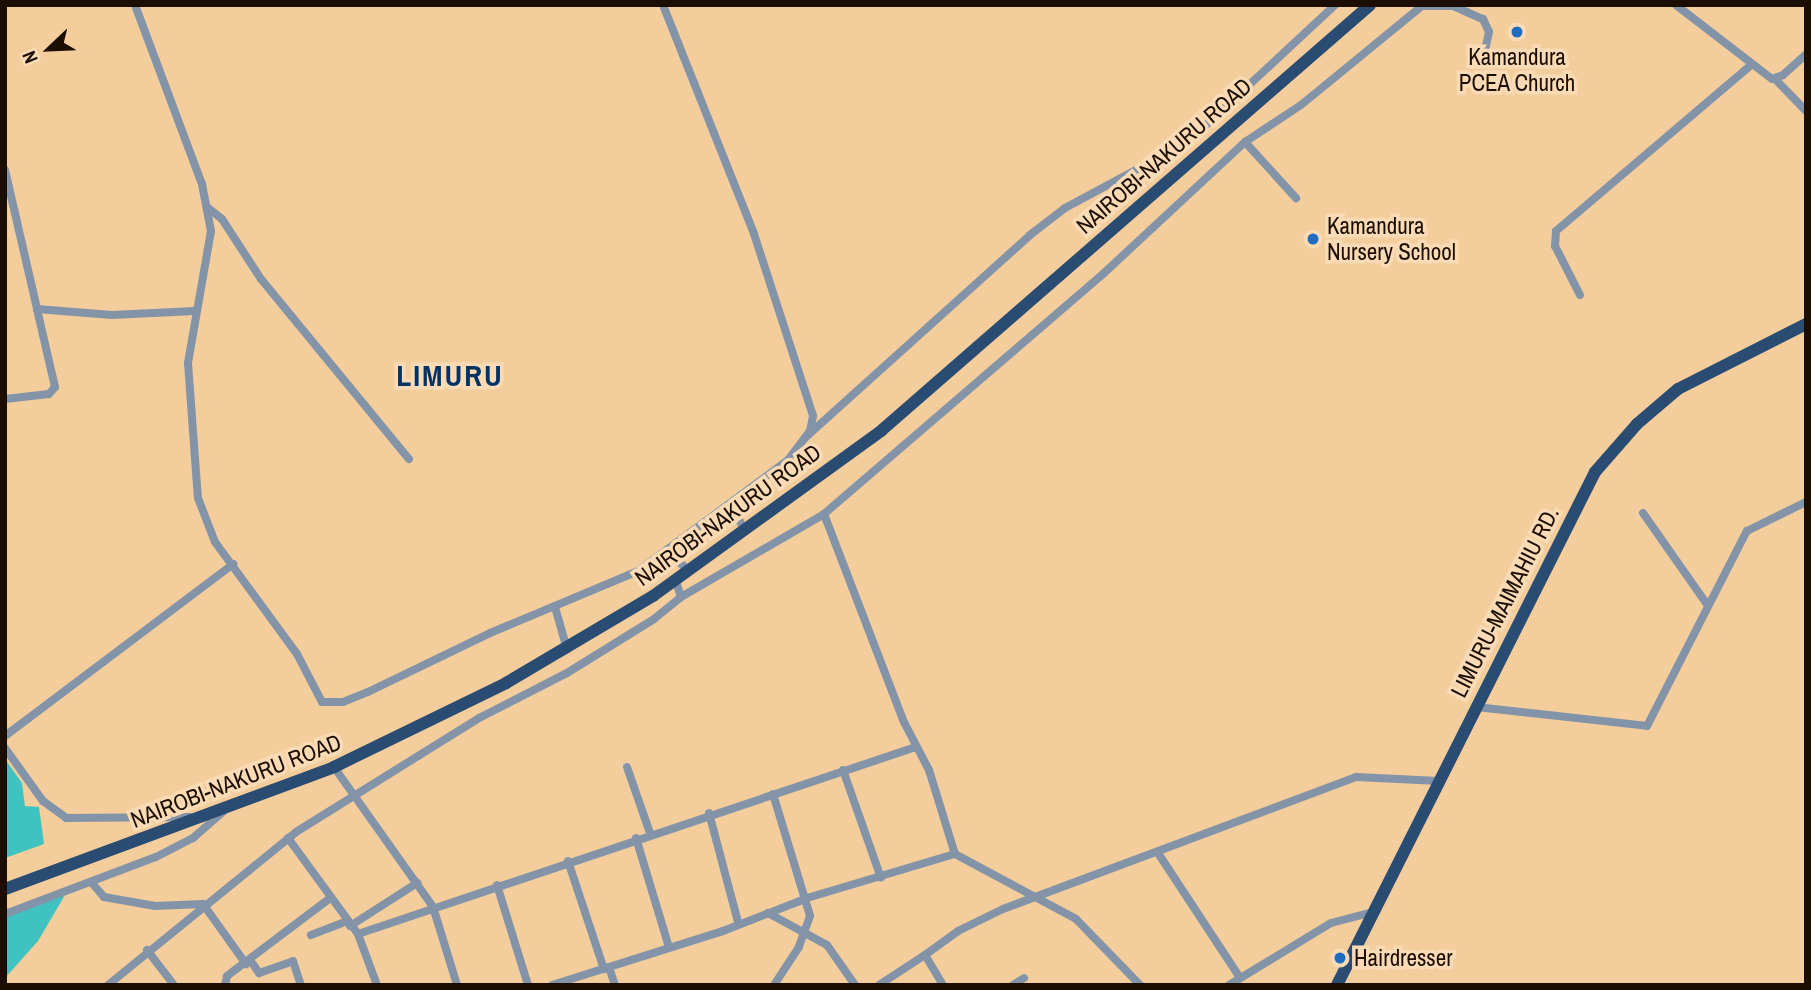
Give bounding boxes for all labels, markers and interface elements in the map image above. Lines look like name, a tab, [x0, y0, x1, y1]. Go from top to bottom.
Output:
north arrow	[14, 14, 84, 84]
marker: Kamandura PCEA Church	[1509, 24, 1525, 40]
place label: Kamandura PCEA Church	[1458, 43, 1576, 97]
text: N	[16, 47, 44, 67]
street label: NAIROBI-NAKURU ROAD	[1071, 72, 1257, 240]
place label: Kamandura Nursery School	[1327, 212, 1456, 266]
marker: Kamandura Nursery School	[1305, 231, 1321, 247]
district label: LIMURU	[397, 357, 503, 393]
street label: NAIROBI-NAKURU ROAD	[630, 438, 826, 592]
street label: LIMURU-MAIMAHIU RD.	[1445, 502, 1565, 702]
street label: NAIROBI-NAKURU ROAD	[127, 728, 345, 834]
place label: Hairdresser	[1354, 944, 1453, 972]
marker: Hairdresser	[1332, 950, 1348, 966]

